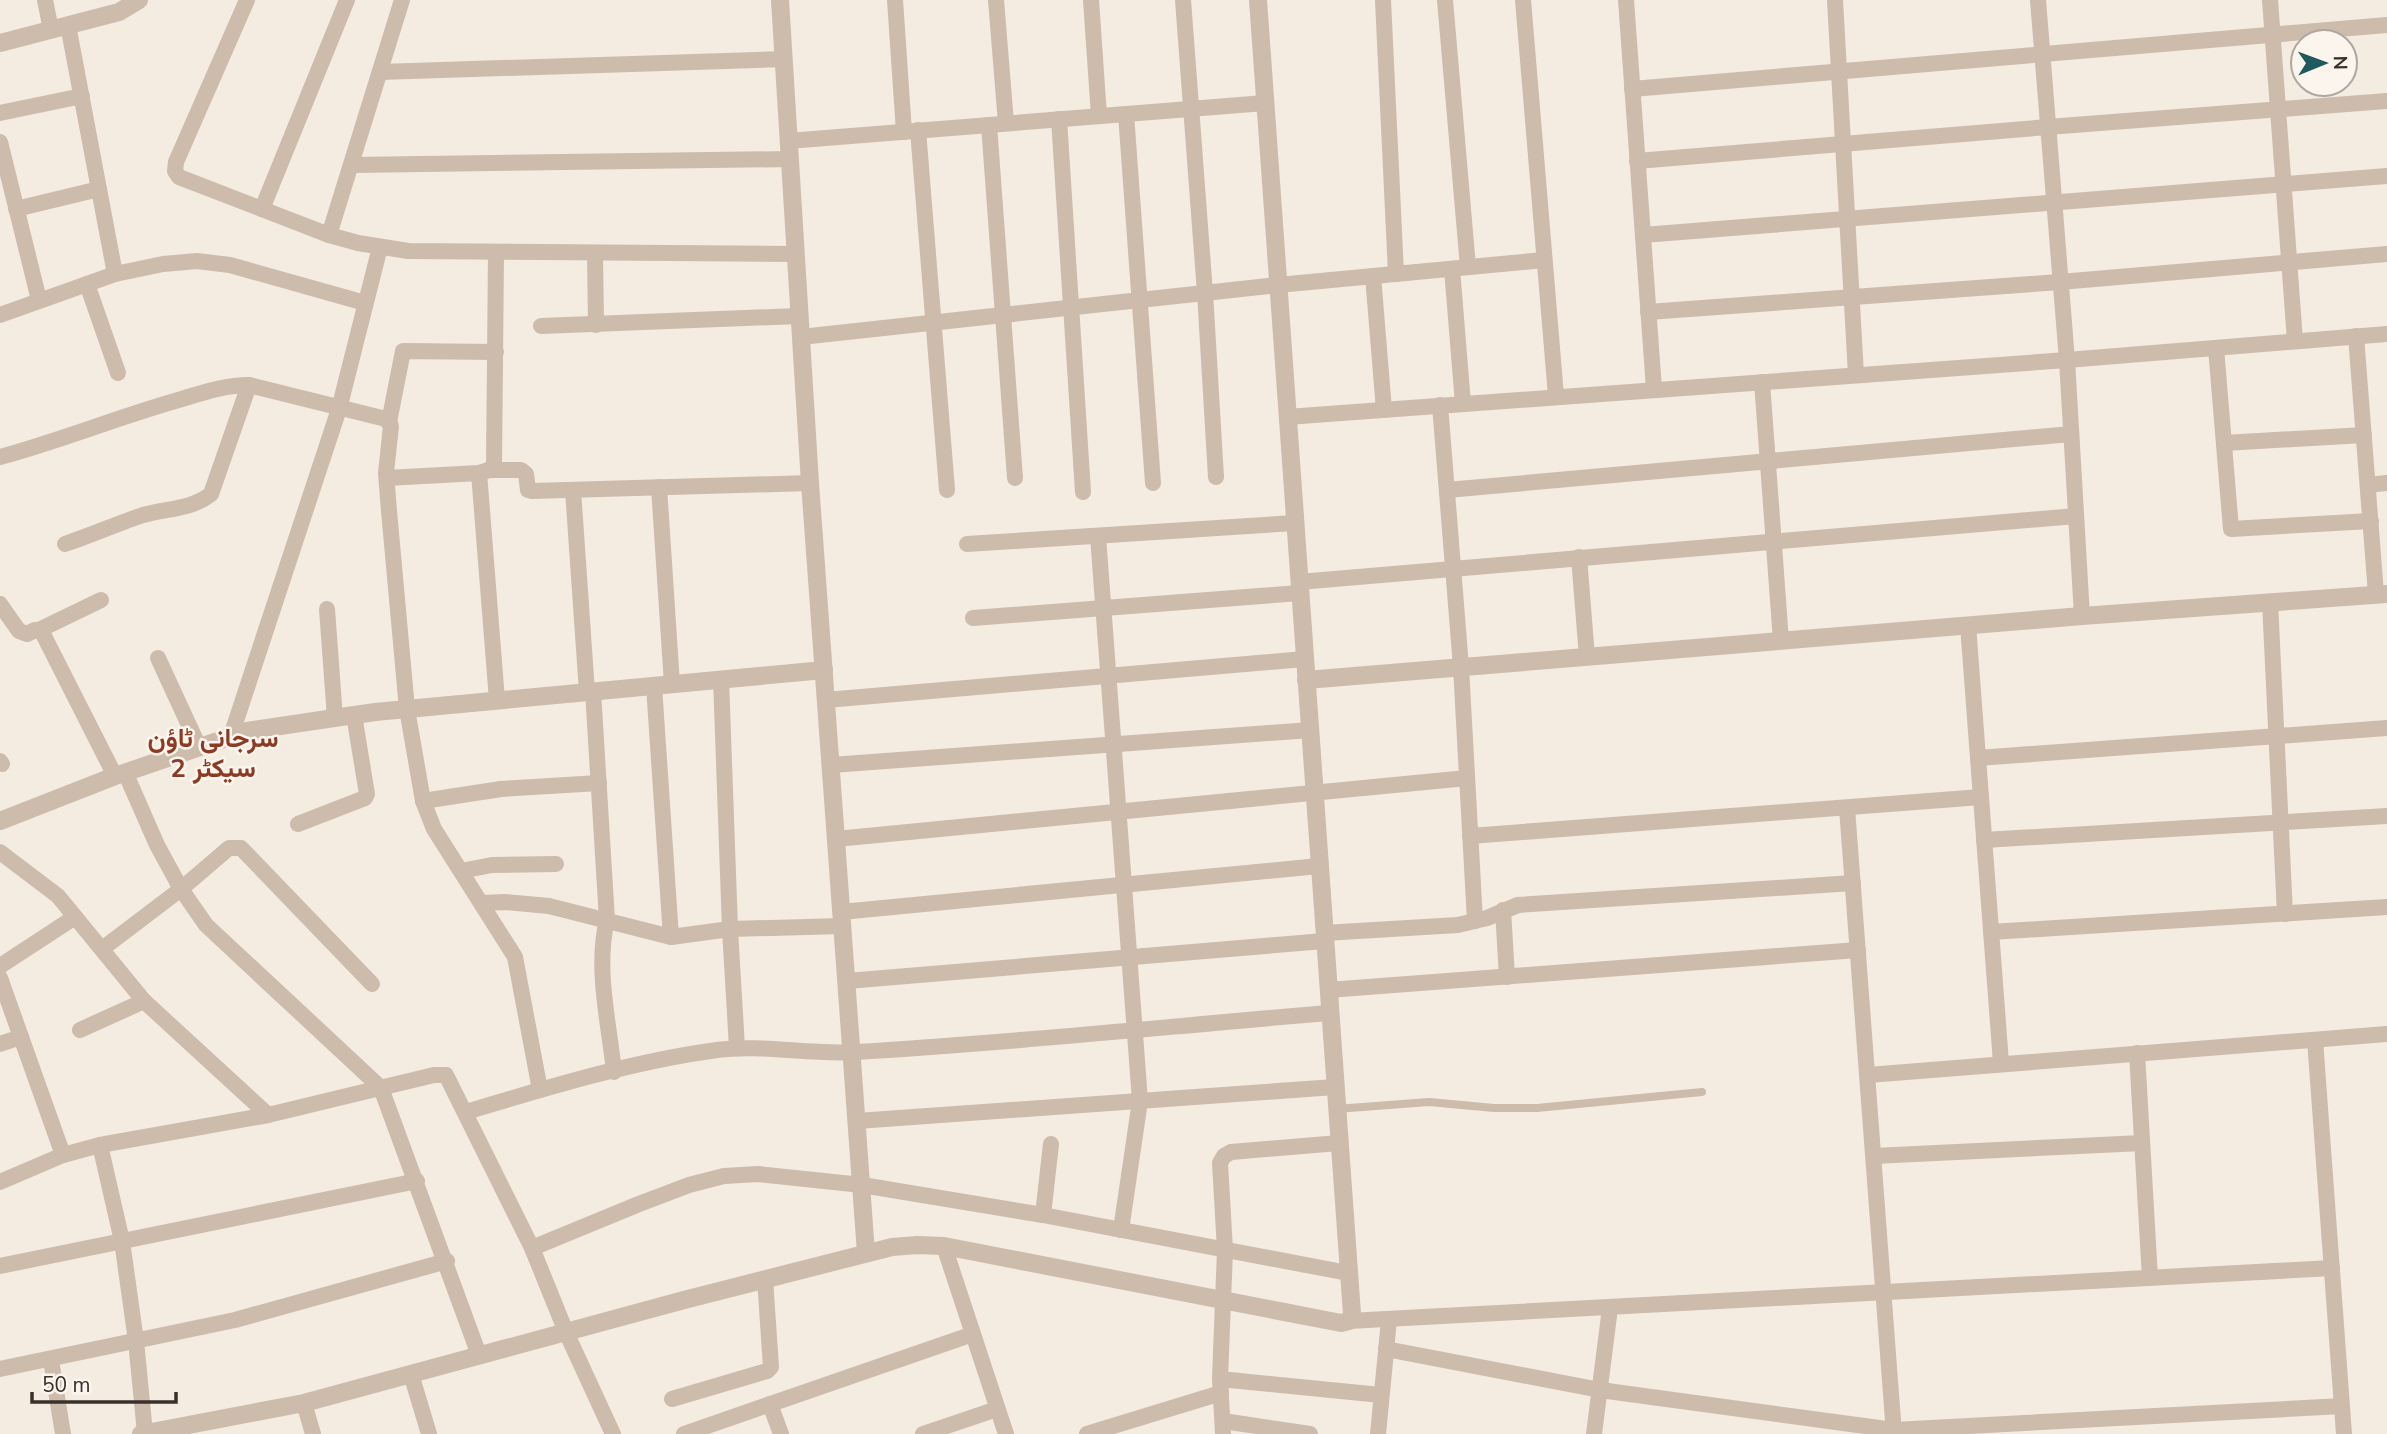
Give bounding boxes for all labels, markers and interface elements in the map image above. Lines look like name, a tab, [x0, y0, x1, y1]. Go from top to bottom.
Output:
north arrow	[2289, 28, 2359, 98]
text: N	[2327, 55, 2353, 70]
district label: سرجانی ٹاؤن سیکٹر 2	[148, 721, 278, 786]
scale bar	[32, 1360, 175, 1404]
text: 50 m	[42, 1371, 91, 1399]

